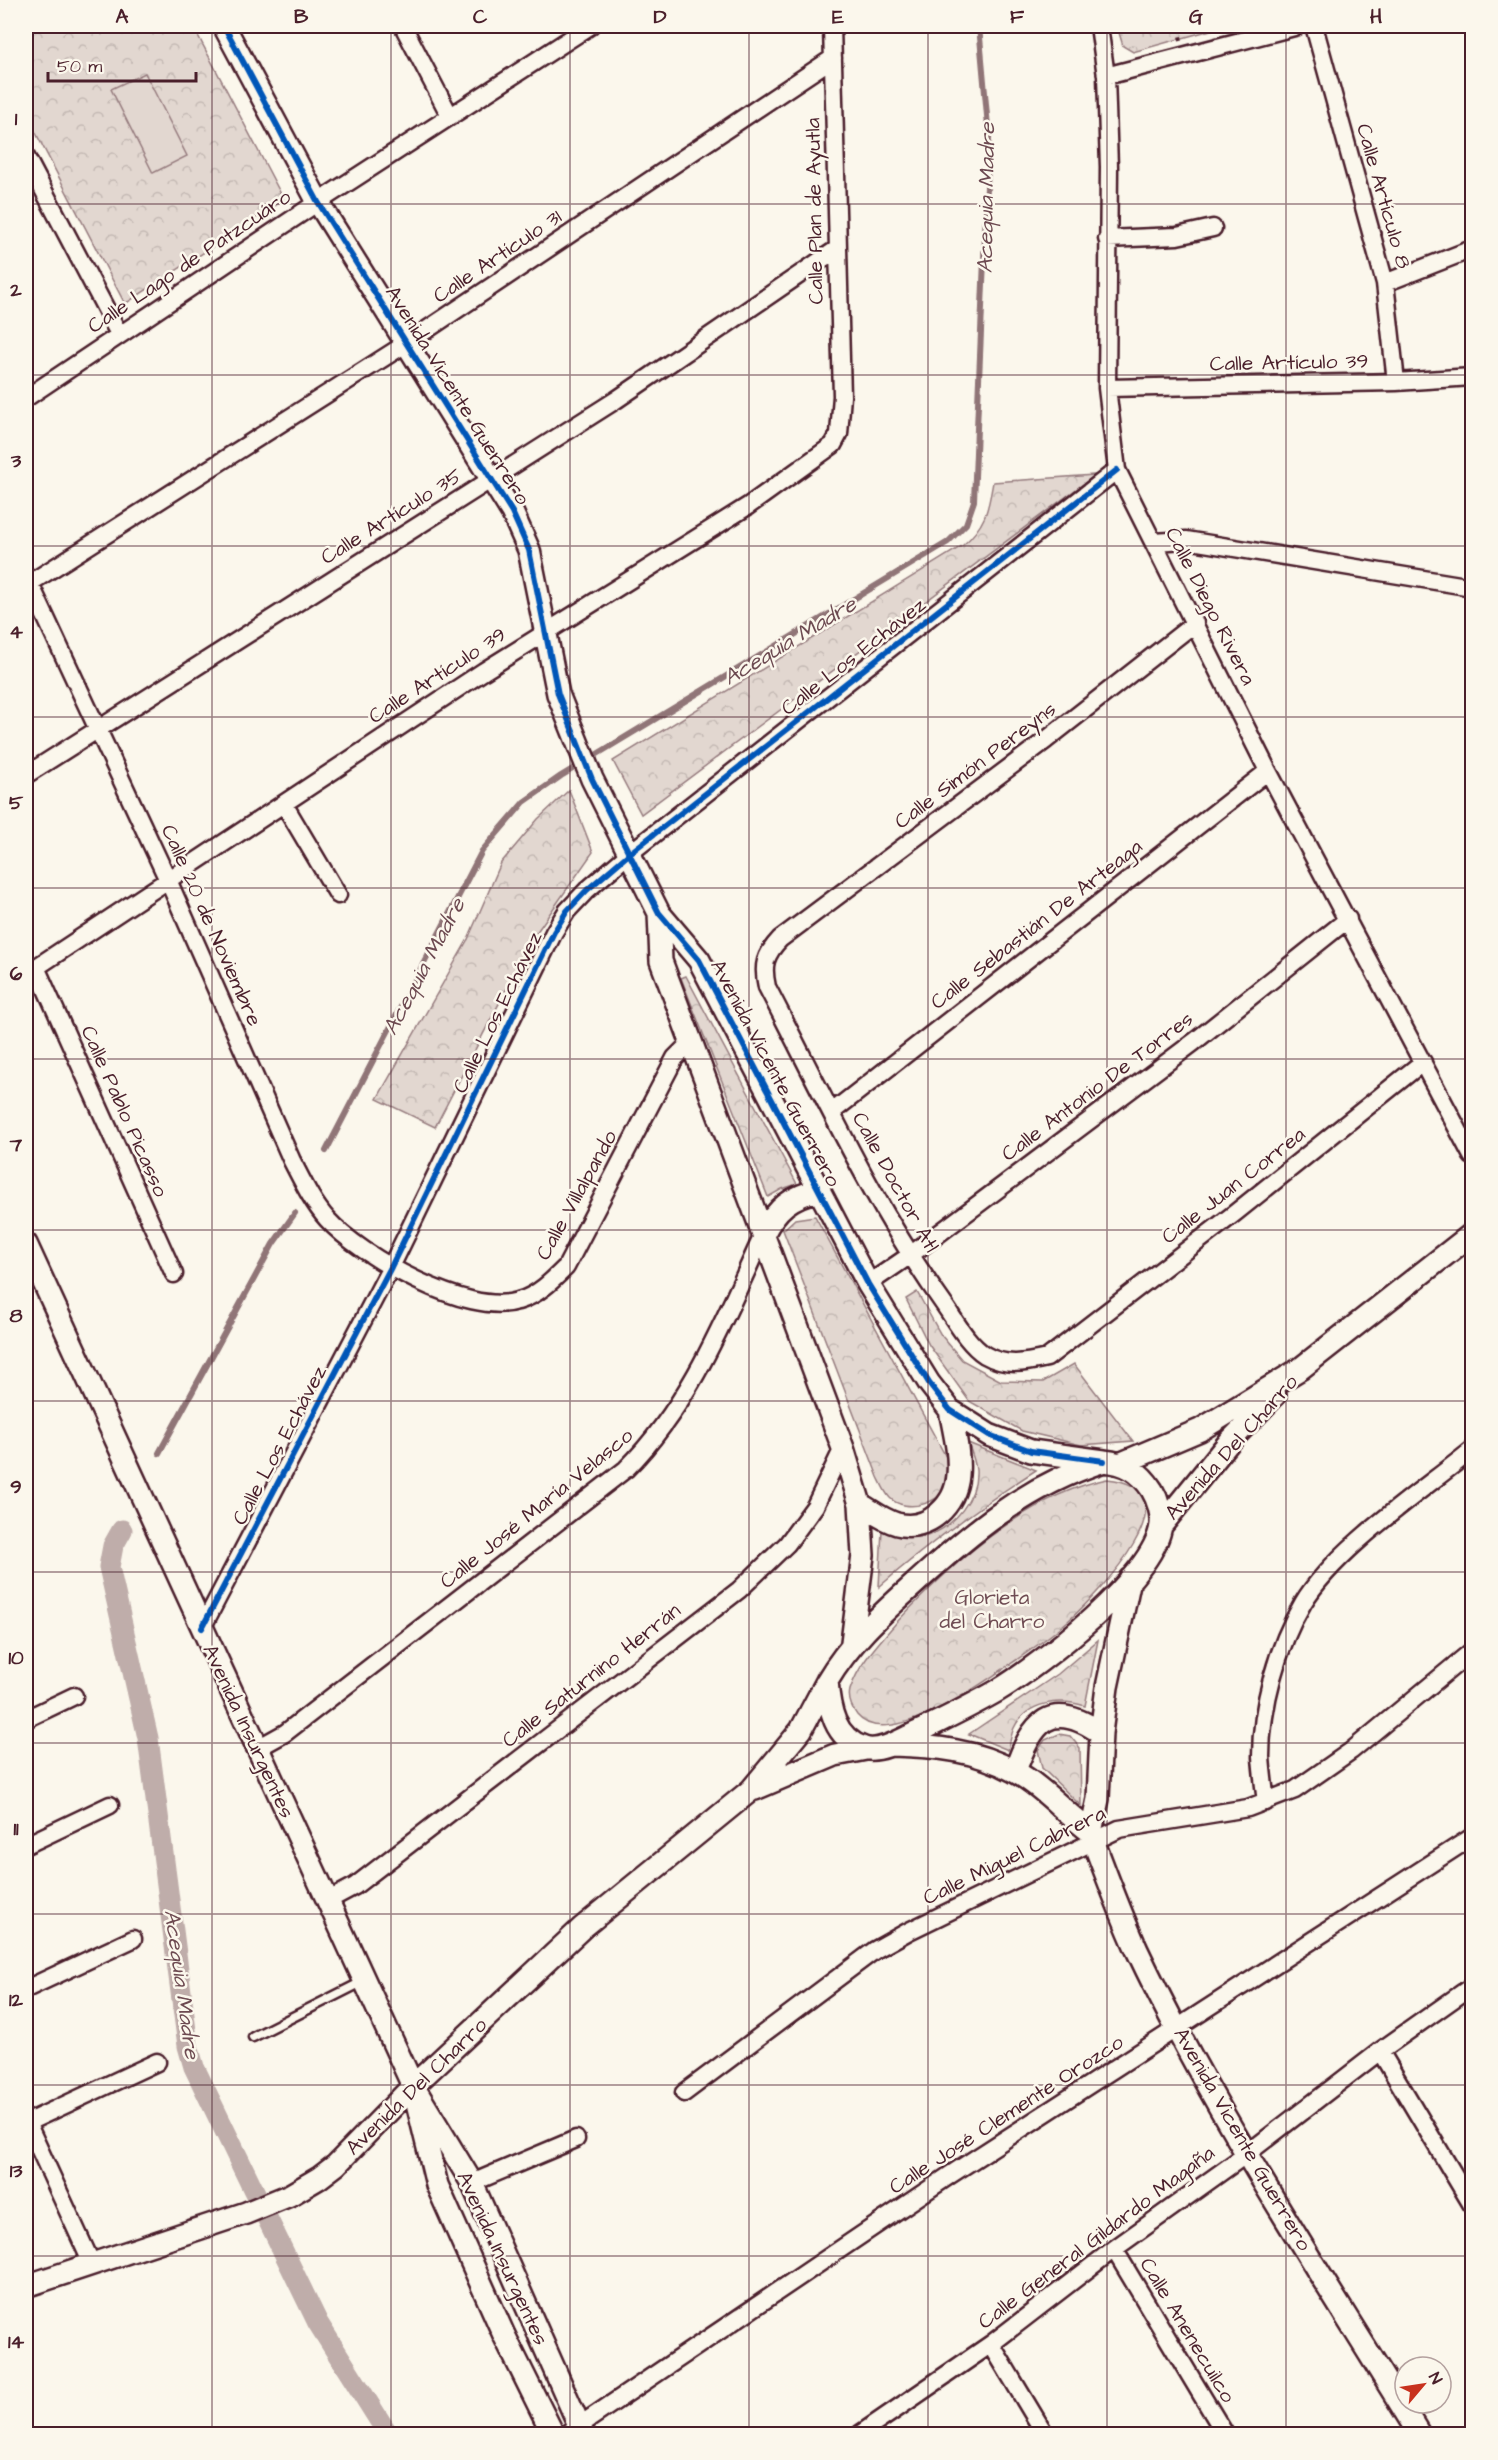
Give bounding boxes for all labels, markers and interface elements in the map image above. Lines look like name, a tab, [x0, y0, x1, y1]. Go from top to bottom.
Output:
text: A	[116, 3, 129, 31]
text: B	[294, 3, 309, 31]
text: C	[473, 3, 488, 31]
text: D	[654, 3, 667, 31]
text: E	[832, 3, 844, 31]
text: F	[1010, 3, 1025, 31]
text: G	[1189, 3, 1203, 31]
text: H	[1370, 3, 1382, 31]
scale bar	[48, 45, 196, 83]
text: 50 m	[57, 54, 102, 79]
text: 1	[15, 105, 18, 133]
street label: Calle Plan de Ayutla	[798, 117, 833, 305]
street label: Calle Artículo 8	[1349, 120, 1418, 272]
water label: Acequia Madre	[970, 121, 1003, 274]
street label: Calle Lago de Patzcuáro	[82, 182, 298, 342]
street label: Calle Artículo 31	[427, 202, 568, 310]
text: 2	[9, 276, 22, 304]
street label: Avenida Vicente Guerrero	[378, 280, 537, 511]
street label: Calle Artículo 39	[1209, 347, 1369, 378]
text: 3	[10, 447, 22, 475]
street label: Calle Artículo 35	[315, 461, 468, 572]
street label: Calle Diego Rivera	[1156, 522, 1263, 691]
water label: Acequia Madre	[717, 589, 863, 693]
street label: Calle Los Echávez	[775, 590, 932, 722]
text: 4	[9, 618, 23, 646]
street label: Calle Artículo 39	[363, 620, 512, 731]
street label: Calle Simón Pereyns	[888, 695, 1063, 838]
text: 5	[9, 789, 24, 817]
street label: Calle 20 de Noviembre	[154, 820, 269, 1031]
street label: Calle Sebastián De Arteaga	[924, 832, 1150, 1018]
water label: Acequia Madre	[375, 892, 474, 1040]
street label: Calle Los Echávez	[446, 926, 549, 1098]
street label: Avenida Vicente Guerrero	[703, 955, 848, 1192]
text: 6	[10, 960, 23, 988]
street label: Calle Antonio De Torres	[995, 1005, 1199, 1168]
street label: Calle Pablo Picasso	[74, 1021, 175, 1202]
street label: Calle Doctor Atl	[845, 1107, 946, 1258]
street label: Calle Juan Correa	[1155, 1120, 1312, 1251]
street label: Calle Villalpando	[529, 1125, 625, 1266]
text: 7	[9, 1131, 23, 1159]
text: 8	[10, 1302, 23, 1330]
street label: Calle Los Echávez	[225, 1360, 334, 1530]
street label: Avenida Del Charro	[1158, 1368, 1305, 1526]
street label: Calle José María Velasco	[433, 1421, 639, 1596]
text: 9	[10, 1473, 22, 1501]
park label: Glorieta del Charro	[940, 1583, 1045, 1636]
street label: Calle Saturnino Herrán	[496, 1596, 687, 1754]
street label: Avenida Insurgentes	[194, 1640, 302, 1824]
text: 10	[8, 1644, 24, 1672]
street label: Calle Miguel Cabrera	[918, 1799, 1111, 1914]
text: 11	[13, 1815, 19, 1843]
water label: Acequia Madre	[156, 1908, 207, 2062]
text: 12	[9, 1986, 24, 2014]
street label: Avenida Del Charro	[339, 2011, 494, 2162]
street label: Avenida Vicente Guerrero	[1167, 2022, 1319, 2256]
street label: Calle José Clemente Orozco	[883, 2028, 1129, 2201]
street label: Calle General Gildardo Magaña	[972, 2139, 1222, 2338]
text: 13	[10, 2157, 23, 2185]
street label: Avenida Insurgentes	[448, 2167, 556, 2351]
street label: Calle Anenecuilco	[1133, 2252, 1242, 2408]
text: 14	[8, 2328, 24, 2356]
north arrow	[1393, 2355, 1453, 2415]
text: N	[1423, 2368, 1447, 2388]

